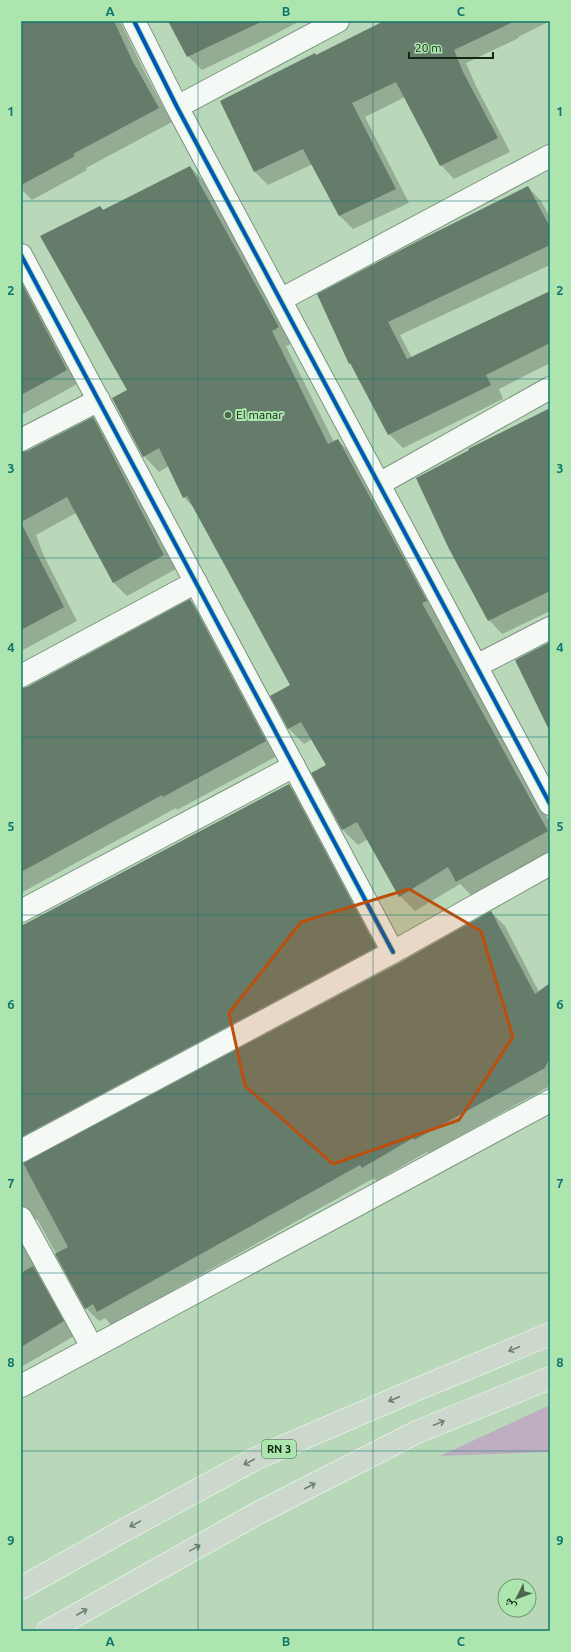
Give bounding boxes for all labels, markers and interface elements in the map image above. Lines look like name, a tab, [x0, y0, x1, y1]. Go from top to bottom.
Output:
text: A	[105, 4, 115, 18]
text: B	[282, 4, 291, 18]
text: C	[457, 4, 466, 18]
scale bar	[409, 34, 493, 60]
text: 20 m	[415, 41, 442, 54]
text: 1	[7, 104, 15, 118]
text: 1	[556, 104, 564, 118]
text: 2	[7, 283, 15, 297]
text: 2	[556, 283, 564, 297]
place label: El manar	[236, 408, 283, 421]
marker: El manar	[223, 410, 233, 420]
text: 3	[7, 461, 15, 475]
text: 3	[556, 461, 564, 475]
text: 4	[7, 640, 15, 654]
text: 4	[556, 640, 564, 654]
text: 5	[7, 819, 15, 833]
text: 5	[556, 819, 564, 833]
text: 6	[7, 997, 15, 1011]
text: 6	[556, 997, 564, 1011]
text: 7	[7, 1176, 15, 1190]
text: 7	[556, 1176, 564, 1190]
one-way arrow	[508, 1346, 520, 1354]
text: 8	[7, 1355, 15, 1369]
text: 8	[556, 1355, 564, 1369]
one-way arrow	[388, 1396, 400, 1403]
one-way arrow	[432, 1419, 444, 1426]
road number: RN 3	[262, 1440, 296, 1458]
one-way arrow	[243, 1459, 255, 1467]
one-way arrow	[303, 1482, 315, 1490]
one-way arrow	[129, 1521, 141, 1528]
text: 9	[7, 1533, 15, 1547]
text: 9	[556, 1533, 564, 1547]
one-way arrow	[189, 1543, 201, 1551]
north arrow	[497, 1578, 537, 1618]
text: ش	[501, 1595, 519, 1613]
one-way arrow	[76, 1607, 88, 1615]
text: A	[105, 1634, 115, 1648]
text: B	[282, 1634, 291, 1648]
text: C	[457, 1634, 466, 1648]

